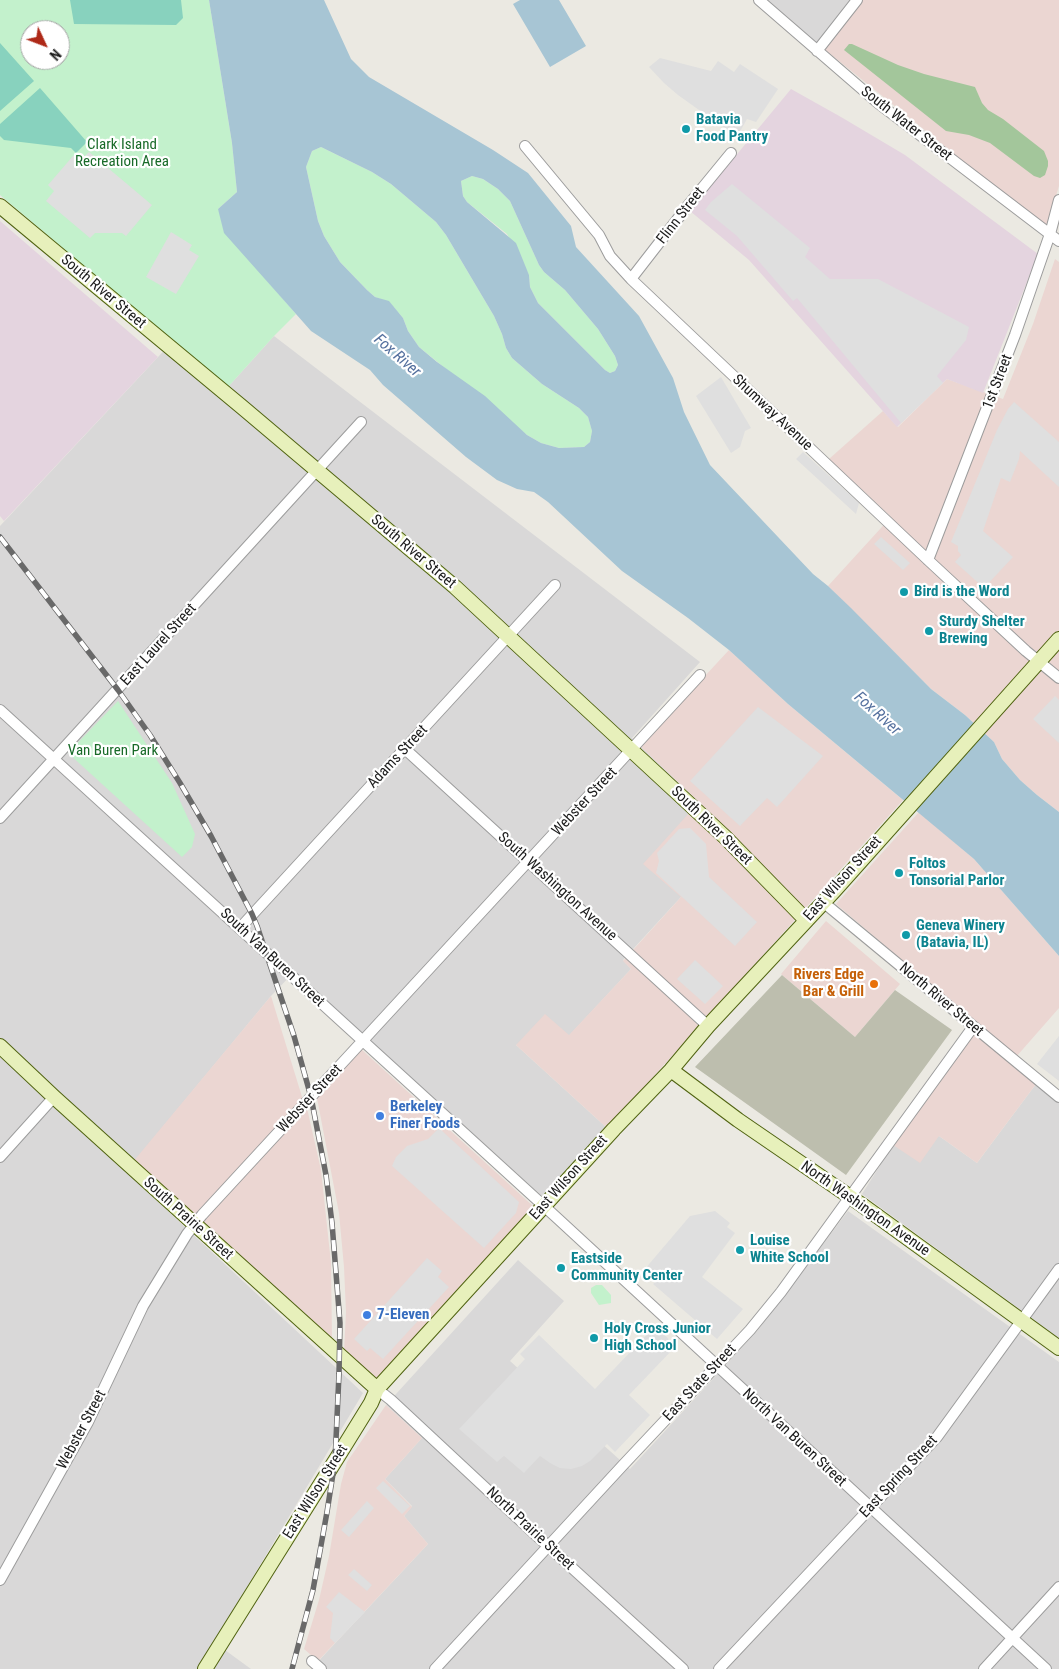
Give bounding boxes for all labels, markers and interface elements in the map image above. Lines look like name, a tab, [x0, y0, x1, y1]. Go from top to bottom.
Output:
north arrow	[20, 20, 70, 70]
text: N	[46, 46, 64, 63]
street label: South Water Street	[857, 83, 955, 165]
place label: Batavia Food Pantry	[696, 111, 768, 146]
marker: Batavia Food Pantry	[680, 123, 692, 135]
park label: Clark Island Recreation Area	[75, 136, 169, 171]
street label: Flinn Street	[653, 184, 709, 248]
street label: South River Street	[57, 251, 149, 333]
water label: Fox River	[370, 330, 424, 382]
street label: 1st Street	[979, 352, 1017, 412]
street label: Shumway Avenue	[728, 371, 816, 455]
street label: South River Street	[367, 511, 459, 593]
place label: Bird is the Word	[914, 583, 1009, 601]
marker: Bird is the Word	[898, 586, 910, 598]
street label: East Laurel Street	[117, 600, 201, 690]
place label: Sturdy Shelter Brewing	[939, 613, 1025, 648]
marker: Sturdy Shelter Brewing	[923, 625, 935, 637]
water label: Fox River	[850, 688, 904, 740]
street label: Adams Street	[364, 722, 432, 792]
park label: Van Buren Park	[68, 742, 158, 760]
street label: Webster Street	[549, 764, 621, 840]
street label: South River Street	[667, 783, 755, 869]
street label: South Washington Avenue	[494, 829, 620, 945]
street label: East Wilson Street	[800, 833, 886, 925]
place label: Foltos Tonsorial Parlor	[909, 855, 1004, 890]
marker: Foltos Tonsorial Parlor	[893, 867, 905, 879]
street label: South Van Buren Street	[216, 905, 328, 1011]
place label: Geneva Winery (Batavia, IL)	[916, 917, 1005, 952]
marker: Geneva Winery (Batavia, IL)	[900, 929, 912, 941]
street label: North River Street	[895, 959, 987, 1041]
place label: Rivers Edge Bar & Grill	[793, 966, 864, 1001]
marker: Rivers Edge Bar & Grill	[868, 978, 880, 990]
street label: Webster Street	[274, 1061, 346, 1137]
place label: Berkeley Finer Foods	[390, 1098, 460, 1133]
marker: Berkeley Finer Foods	[374, 1110, 386, 1122]
street label: East Wilson Street	[526, 1132, 612, 1224]
street label: North Washington Avenue	[797, 1158, 933, 1260]
street label: South Prairie Street	[139, 1174, 237, 1264]
place label: Louise White School	[750, 1232, 829, 1267]
marker: Louise White School	[734, 1244, 746, 1256]
place label: Eastside Community Center	[571, 1250, 682, 1285]
marker: Eastside Community Center	[555, 1262, 567, 1274]
place label: 7-Eleven	[377, 1306, 429, 1324]
marker: 7-Eleven	[361, 1309, 373, 1321]
place label: Holy Cross Junior High School	[604, 1320, 711, 1355]
marker: Holy Cross Junior High School	[588, 1332, 600, 1344]
street label: East State Street	[660, 1341, 740, 1425]
street label: North Van Buren Street	[738, 1385, 850, 1491]
street label: Webster Street	[54, 1387, 110, 1473]
street label: East Spring Street	[856, 1432, 942, 1522]
street label: East Wilson Street	[280, 1441, 352, 1543]
street label: North Prairie Street	[482, 1484, 578, 1574]

